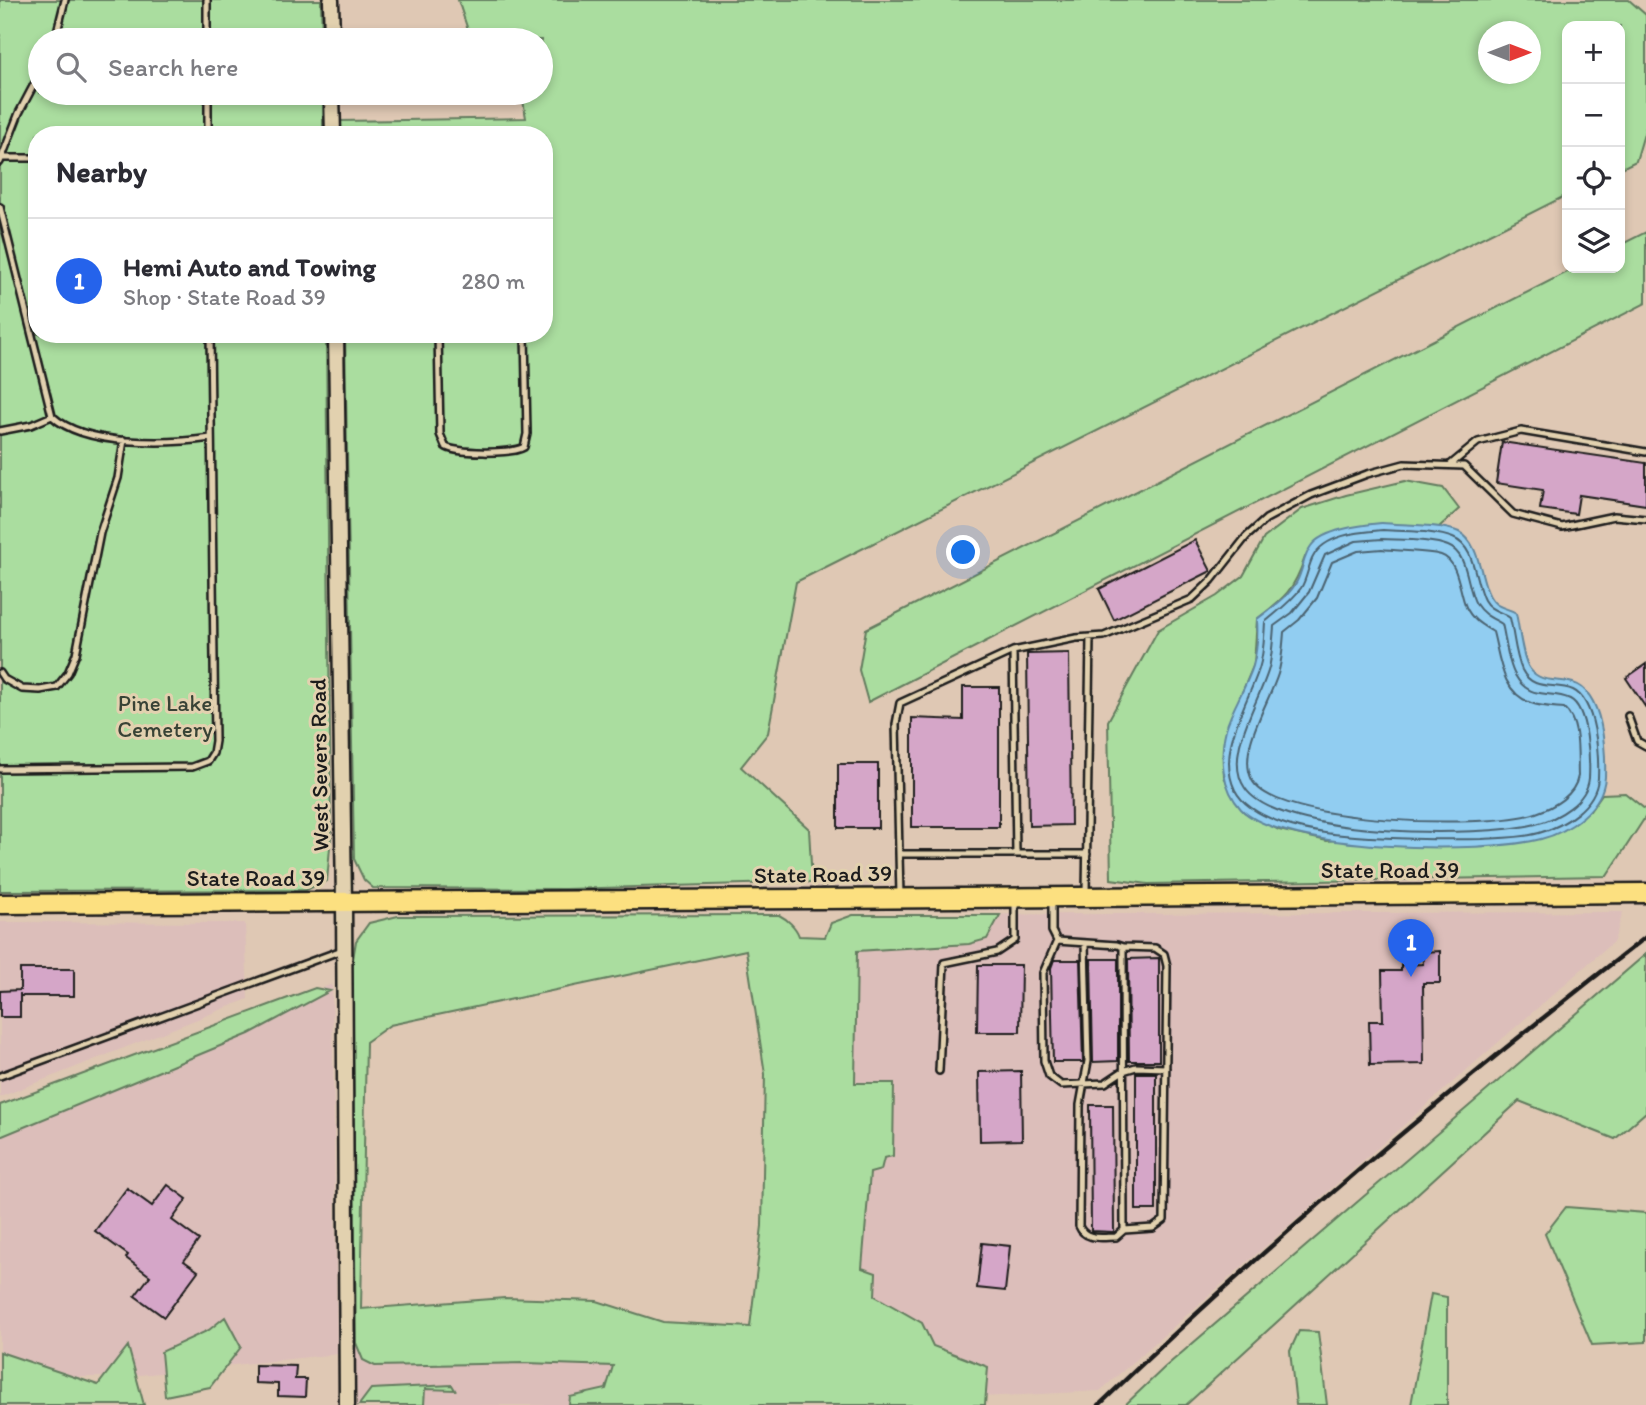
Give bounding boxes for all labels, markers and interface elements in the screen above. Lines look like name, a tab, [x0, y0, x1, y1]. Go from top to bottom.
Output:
north arrow	[1478, 21, 1541, 84]
map controls	[1562, 21, 1625, 273]
button: +	[1562, 21, 1625, 84]
search box	[28, 28, 553, 105]
icon: search	[52, 48, 90, 86]
text: Search here	[108, 51, 238, 83]
button: −	[1562, 84, 1625, 147]
button: locate	[1562, 147, 1625, 210]
text: Nearby	[56, 153, 147, 190]
button: layers	[1562, 210, 1625, 273]
text: Hemi Auto and Towing	[123, 251, 376, 283]
text: 1	[74, 267, 84, 295]
text: 280 m	[462, 267, 525, 295]
text: Shop · State Road 39	[123, 283, 326, 311]
your location	[946, 535, 980, 569]
street label: West Severs Road	[303, 678, 335, 852]
park label: Pine Lake Cemetery	[117, 689, 213, 743]
street label: State Road 39	[1321, 856, 1459, 884]
street label: State Road 39	[754, 859, 892, 889]
street label: State Road 39	[187, 864, 325, 892]
pin: 1	[1388, 919, 1434, 977]

